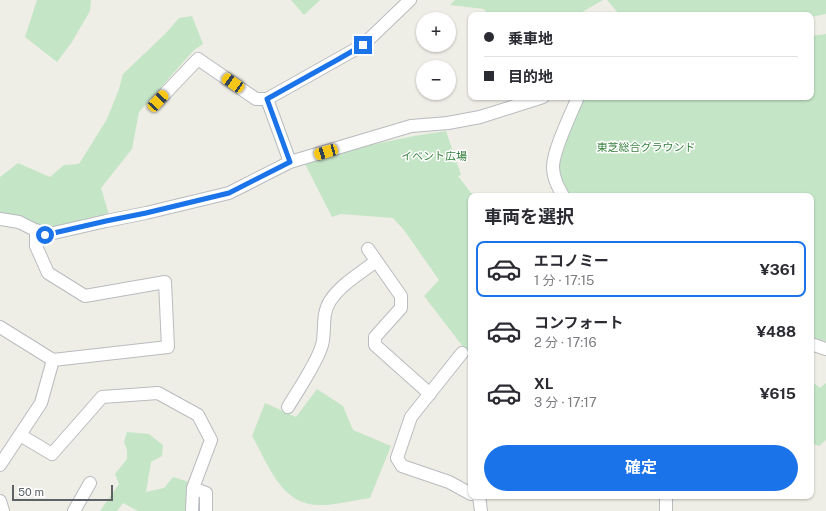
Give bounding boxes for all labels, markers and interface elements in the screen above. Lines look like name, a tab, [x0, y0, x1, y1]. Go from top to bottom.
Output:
map controls	[416, 12, 456, 100]
button: +	[416, 12, 456, 52]
text: 乗車地	[508, 30, 553, 47]
route end	[354, 36, 372, 54]
button: −	[416, 60, 456, 100]
text: 目的地	[508, 68, 553, 85]
car	[220, 71, 246, 95]
car	[145, 88, 171, 114]
park label: 東芝総合グラウンド	[597, 141, 696, 153]
car	[313, 143, 339, 161]
park label: イベント広場	[401, 150, 467, 162]
text: 車両を選択	[484, 206, 574, 227]
route start	[36, 226, 54, 244]
icon: car	[486, 251, 522, 287]
text: エコノミー	[534, 252, 609, 269]
text: ¥361	[760, 261, 796, 278]
text: 1 分 · 17:15	[534, 273, 594, 288]
icon: car	[486, 313, 522, 349]
text: コンフォート	[534, 314, 624, 331]
text: ¥488	[756, 323, 796, 340]
text: 2 分 · 17:16	[534, 335, 597, 350]
icon: car	[486, 375, 522, 411]
text: XL	[534, 375, 553, 392]
text: ¥615	[760, 385, 796, 402]
text: 3 分 · 17:17	[534, 395, 597, 410]
button: 確定	[484, 445, 798, 491]
scale bar	[12, 483, 113, 502]
text: 50 m	[18, 486, 44, 498]

